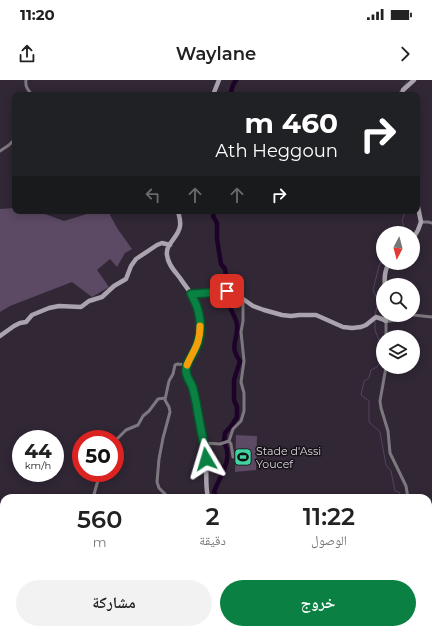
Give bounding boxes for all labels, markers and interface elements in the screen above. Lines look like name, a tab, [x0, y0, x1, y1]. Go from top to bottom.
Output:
text: 11:20	[20, 5, 55, 24]
icon: share	[16, 43, 38, 65]
text: Waylane	[176, 43, 256, 65]
icon: forward	[394, 43, 416, 65]
text: 460 m	[245, 106, 338, 140]
icon: right	[352, 108, 404, 160]
text: Ath Heggoun	[215, 140, 338, 162]
icon: left	[142, 184, 164, 206]
icon: ahead	[184, 184, 206, 206]
icon: ahead	[226, 184, 248, 206]
icon: right	[268, 184, 290, 206]
north arrow	[376, 226, 420, 270]
map controls	[376, 226, 420, 374]
pin	[210, 274, 244, 308]
button: search	[376, 278, 420, 322]
icon: arrive	[216, 280, 238, 302]
button: layers	[376, 330, 420, 374]
speed limit sign: 50	[72, 430, 124, 482]
position arrow	[185, 438, 227, 480]
text: 44	[24, 439, 52, 463]
place label: Stade d'Assi Youcef	[256, 444, 321, 471]
sports icon: Stade d'Assi Youcef	[233, 447, 253, 467]
text: km/h	[25, 459, 51, 472]
text: 2	[206, 502, 220, 531]
text: 11:22	[303, 502, 355, 531]
text: 560	[77, 505, 122, 534]
text: دقيقة	[199, 532, 226, 548]
text: الوصول	[311, 532, 347, 548]
text: m	[93, 534, 107, 550]
button: مشاركة	[16, 580, 212, 626]
button: خروج	[220, 580, 416, 626]

